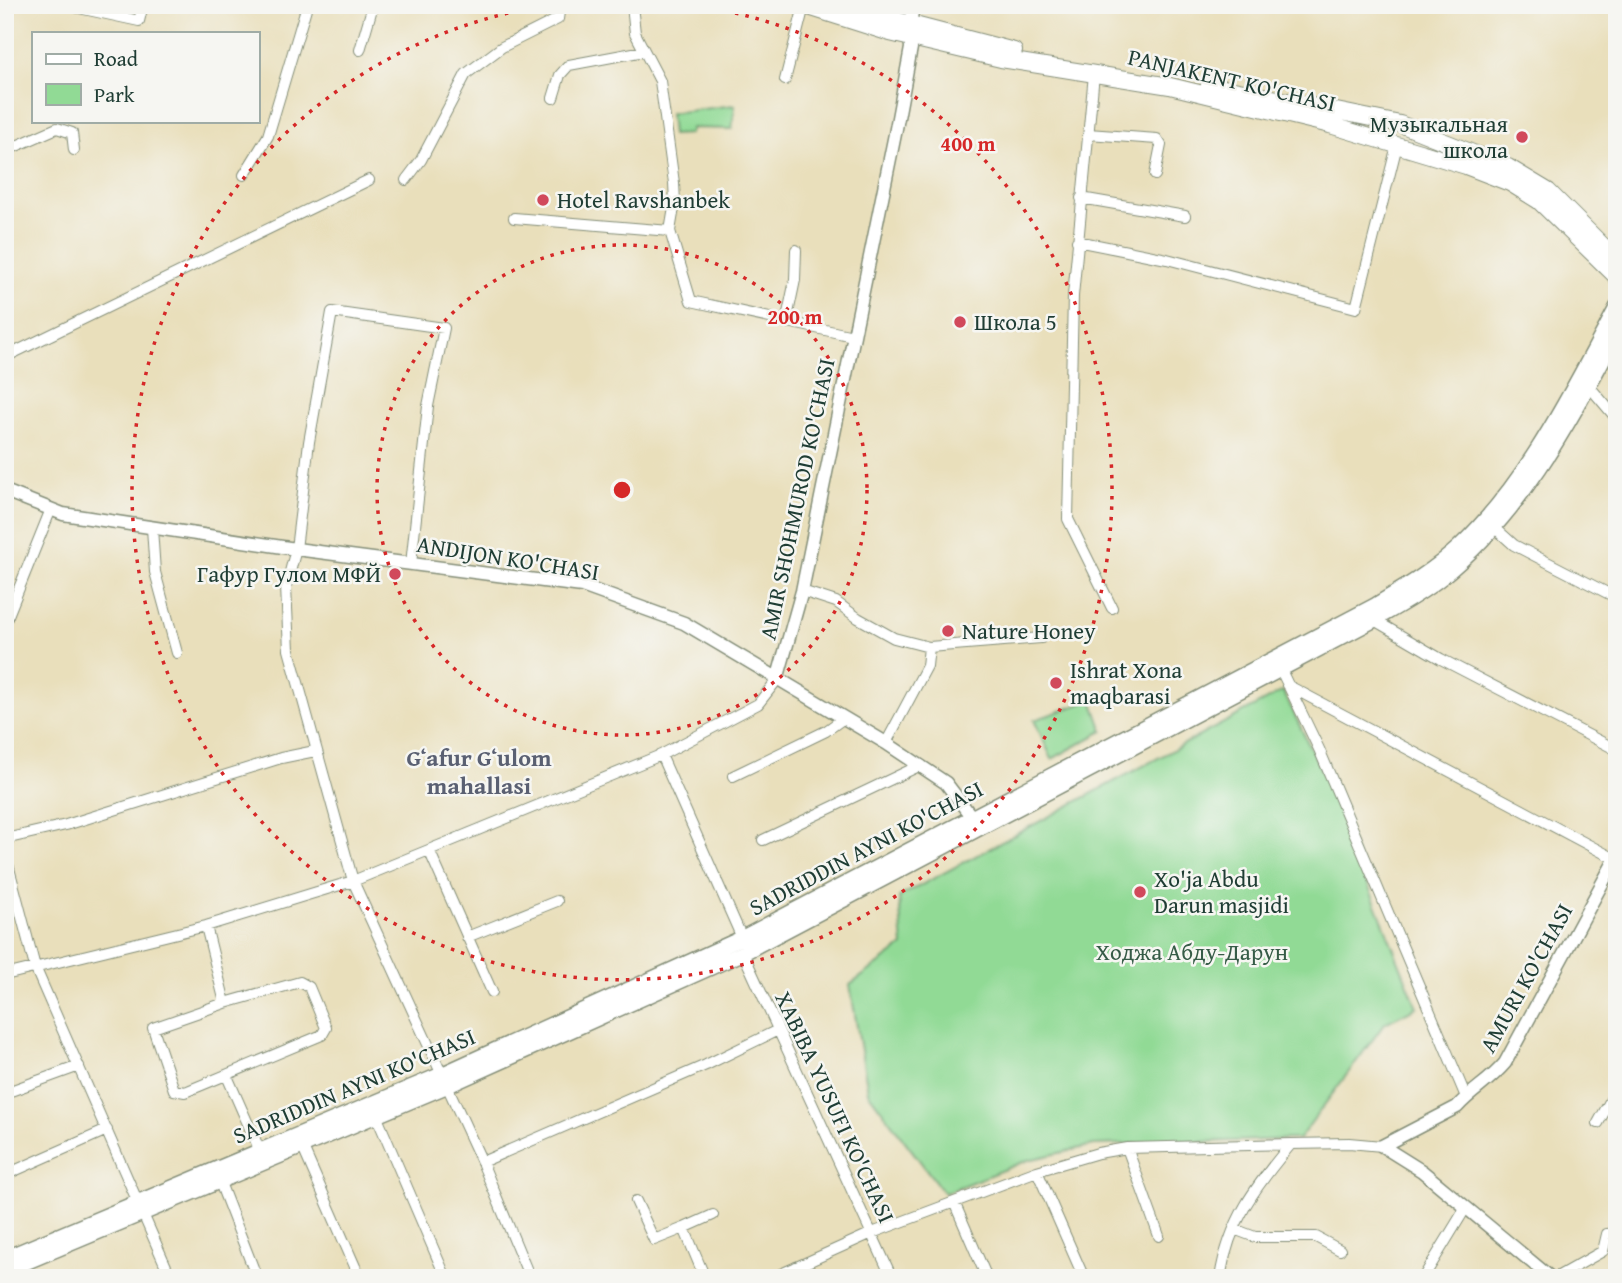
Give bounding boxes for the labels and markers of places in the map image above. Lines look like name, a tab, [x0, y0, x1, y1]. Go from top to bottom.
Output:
place label: Музыкальная школа	[1370, 107, 1508, 166]
marker: Музыкальная школа	[1514, 129, 1530, 145]
place label: Hotel Ravshanbek	[557, 183, 730, 216]
marker: Hotel Ravshanbek	[535, 192, 551, 208]
place label: Школа 5	[974, 305, 1057, 338]
marker: Школа 5	[952, 314, 968, 330]
centre of rings	[610, 478, 634, 502]
place label: Гафур Гулом МФЙ	[197, 557, 381, 590]
marker: Гафур Гулом МФЙ	[387, 566, 403, 582]
place label: Nature Honey	[962, 614, 1096, 647]
marker: Nature Honey	[940, 623, 956, 639]
place label: Ishrat Хоnа mаqbаrasi	[1070, 653, 1182, 712]
marker: Ishrat Хоnа mаqbаrasi	[1048, 675, 1064, 691]
place label: Xo'ja Abdu Darun masjidi	[1154, 862, 1289, 921]
marker: Xo'ja Abdu Darun masjidi	[1132, 884, 1148, 900]

